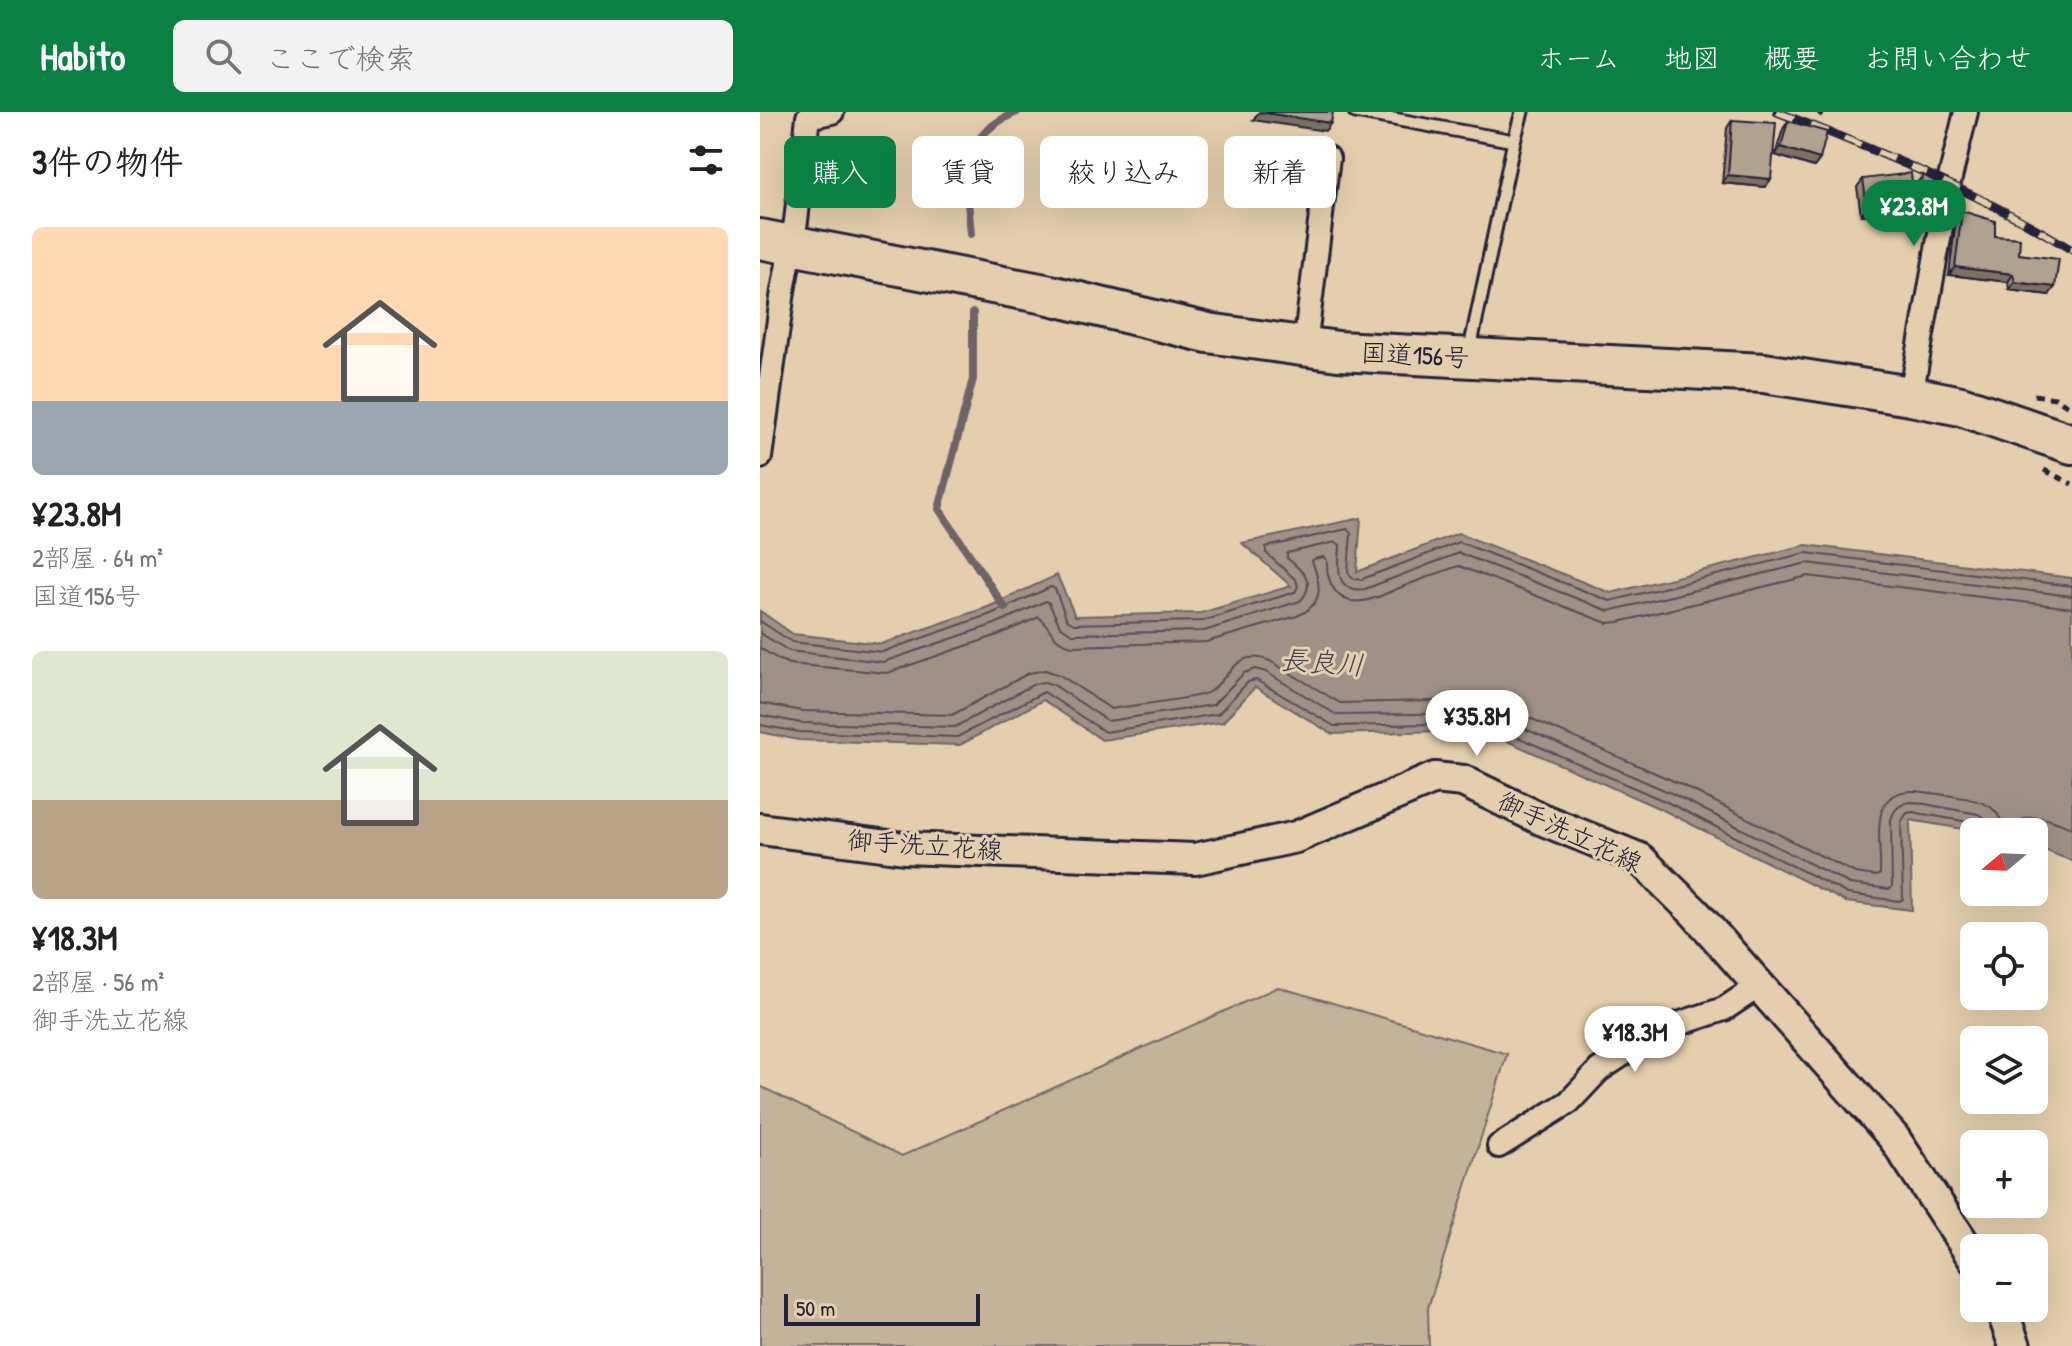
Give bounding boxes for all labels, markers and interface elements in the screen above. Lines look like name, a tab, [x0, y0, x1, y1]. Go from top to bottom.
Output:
search box	[173, 20, 733, 92]
text: Habito	[40, 30, 125, 82]
icon: search	[201, 34, 245, 78]
text: ここで検索	[265, 38, 415, 78]
text: ホーム	[1537, 39, 1620, 77]
text: 地図	[1664, 39, 1720, 77]
text: 概要	[1764, 39, 1820, 77]
text: お問い合わせ	[1864, 39, 2032, 77]
chip: 購入	[784, 136, 896, 208]
chip: 賃貸	[912, 136, 1024, 208]
chip: 絞り込み	[1040, 136, 1208, 208]
chip: 新着	[1224, 136, 1336, 208]
icon: filters	[684, 138, 728, 182]
text: 3件の物件	[32, 139, 183, 185]
pin: ¥23.8M	[1849, 180, 1979, 248]
text: ¥23.8M	[1880, 188, 1948, 223]
icon: home	[308, 279, 452, 423]
street label: 国道156号	[1360, 334, 1470, 375]
text: ¥23.8M	[32, 491, 121, 537]
text: 2部屋 · 64 m²	[32, 540, 163, 575]
text: 国道156号	[32, 578, 141, 613]
water label: 長良川	[1279, 640, 1365, 684]
pin: ¥35.8M	[1412, 690, 1542, 758]
text: ¥35.8M	[1443, 698, 1511, 733]
icon: home	[308, 703, 452, 847]
street label: 御手洗立花線	[1492, 783, 1648, 880]
north arrow	[1960, 818, 2048, 906]
map controls	[1960, 818, 2048, 1322]
street label: 御手洗立花線	[846, 822, 1004, 867]
text: ¥18.3M	[32, 915, 118, 961]
button: locate	[1960, 922, 2048, 1010]
text: 2部屋 · 56 m²	[32, 964, 164, 999]
text: 御手洗立花線	[32, 1002, 188, 1037]
pin: ¥18.3M	[1570, 1006, 1700, 1074]
text: ¥18.3M	[1602, 1014, 1668, 1049]
button: layers	[1960, 1026, 2048, 1114]
button: +	[1960, 1130, 2048, 1218]
button: −	[1960, 1234, 2048, 1322]
scale bar	[784, 1290, 980, 1326]
text: 50 m	[796, 1293, 835, 1323]

